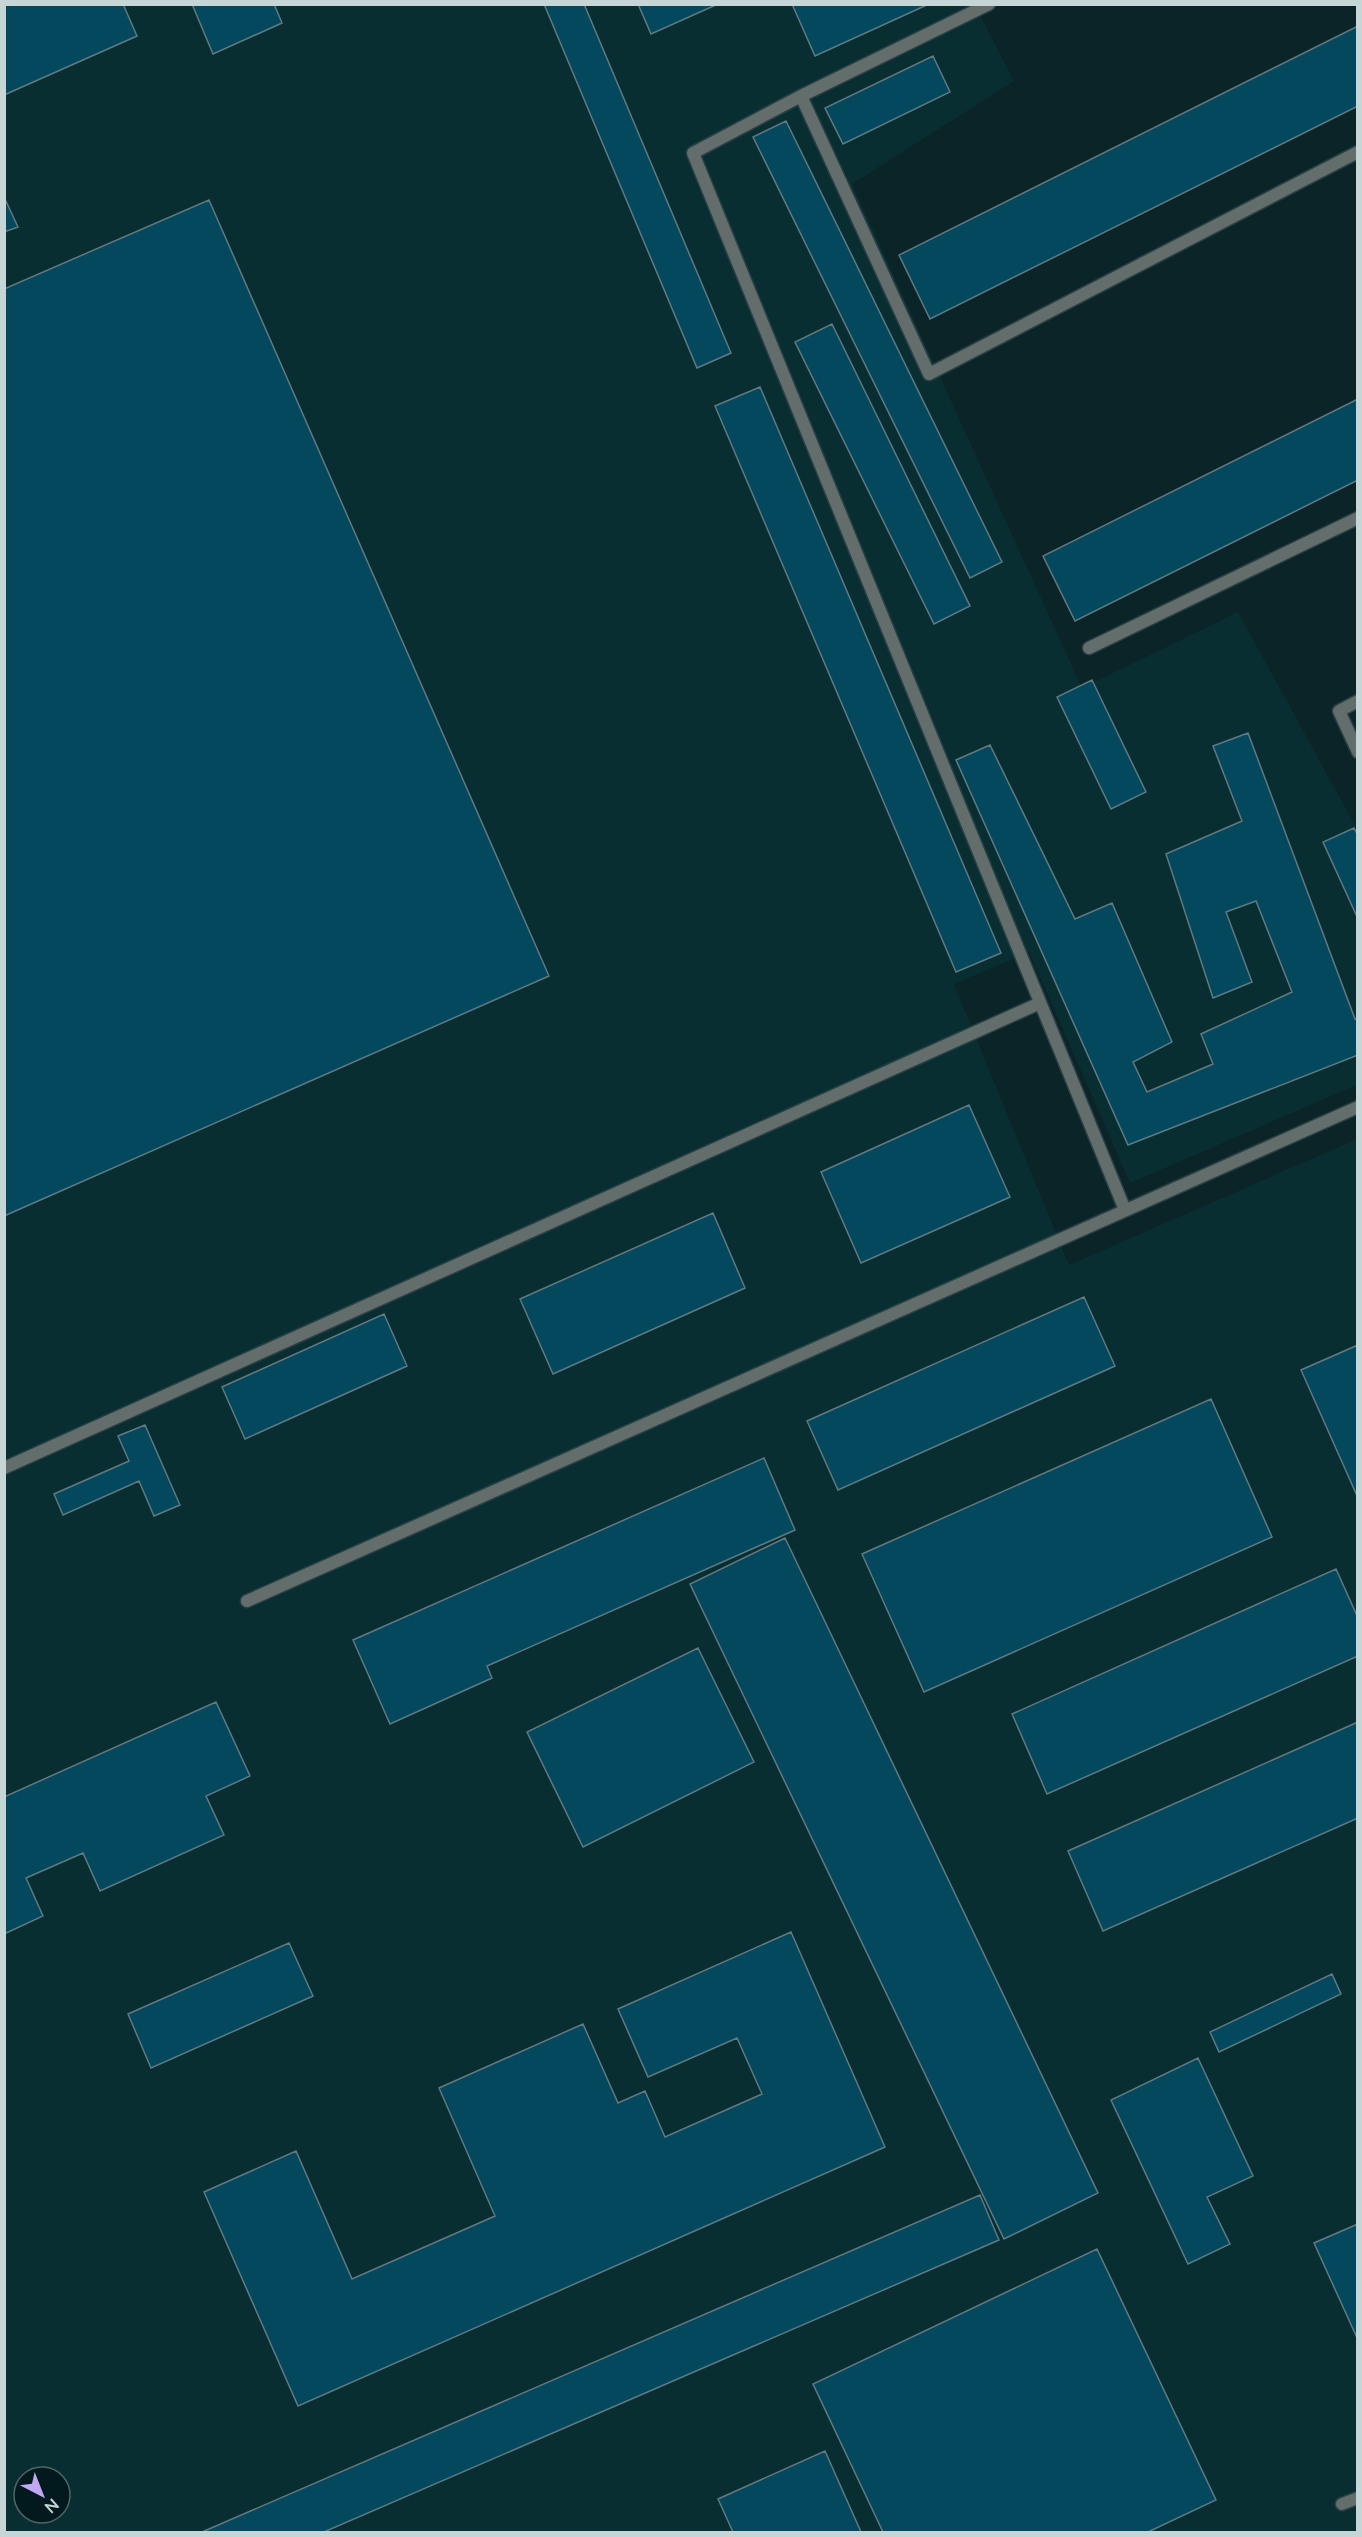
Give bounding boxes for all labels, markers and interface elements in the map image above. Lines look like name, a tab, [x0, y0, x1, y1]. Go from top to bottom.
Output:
north arrow	[12, 2465, 72, 2525]
text: N	[41, 2495, 63, 2518]

